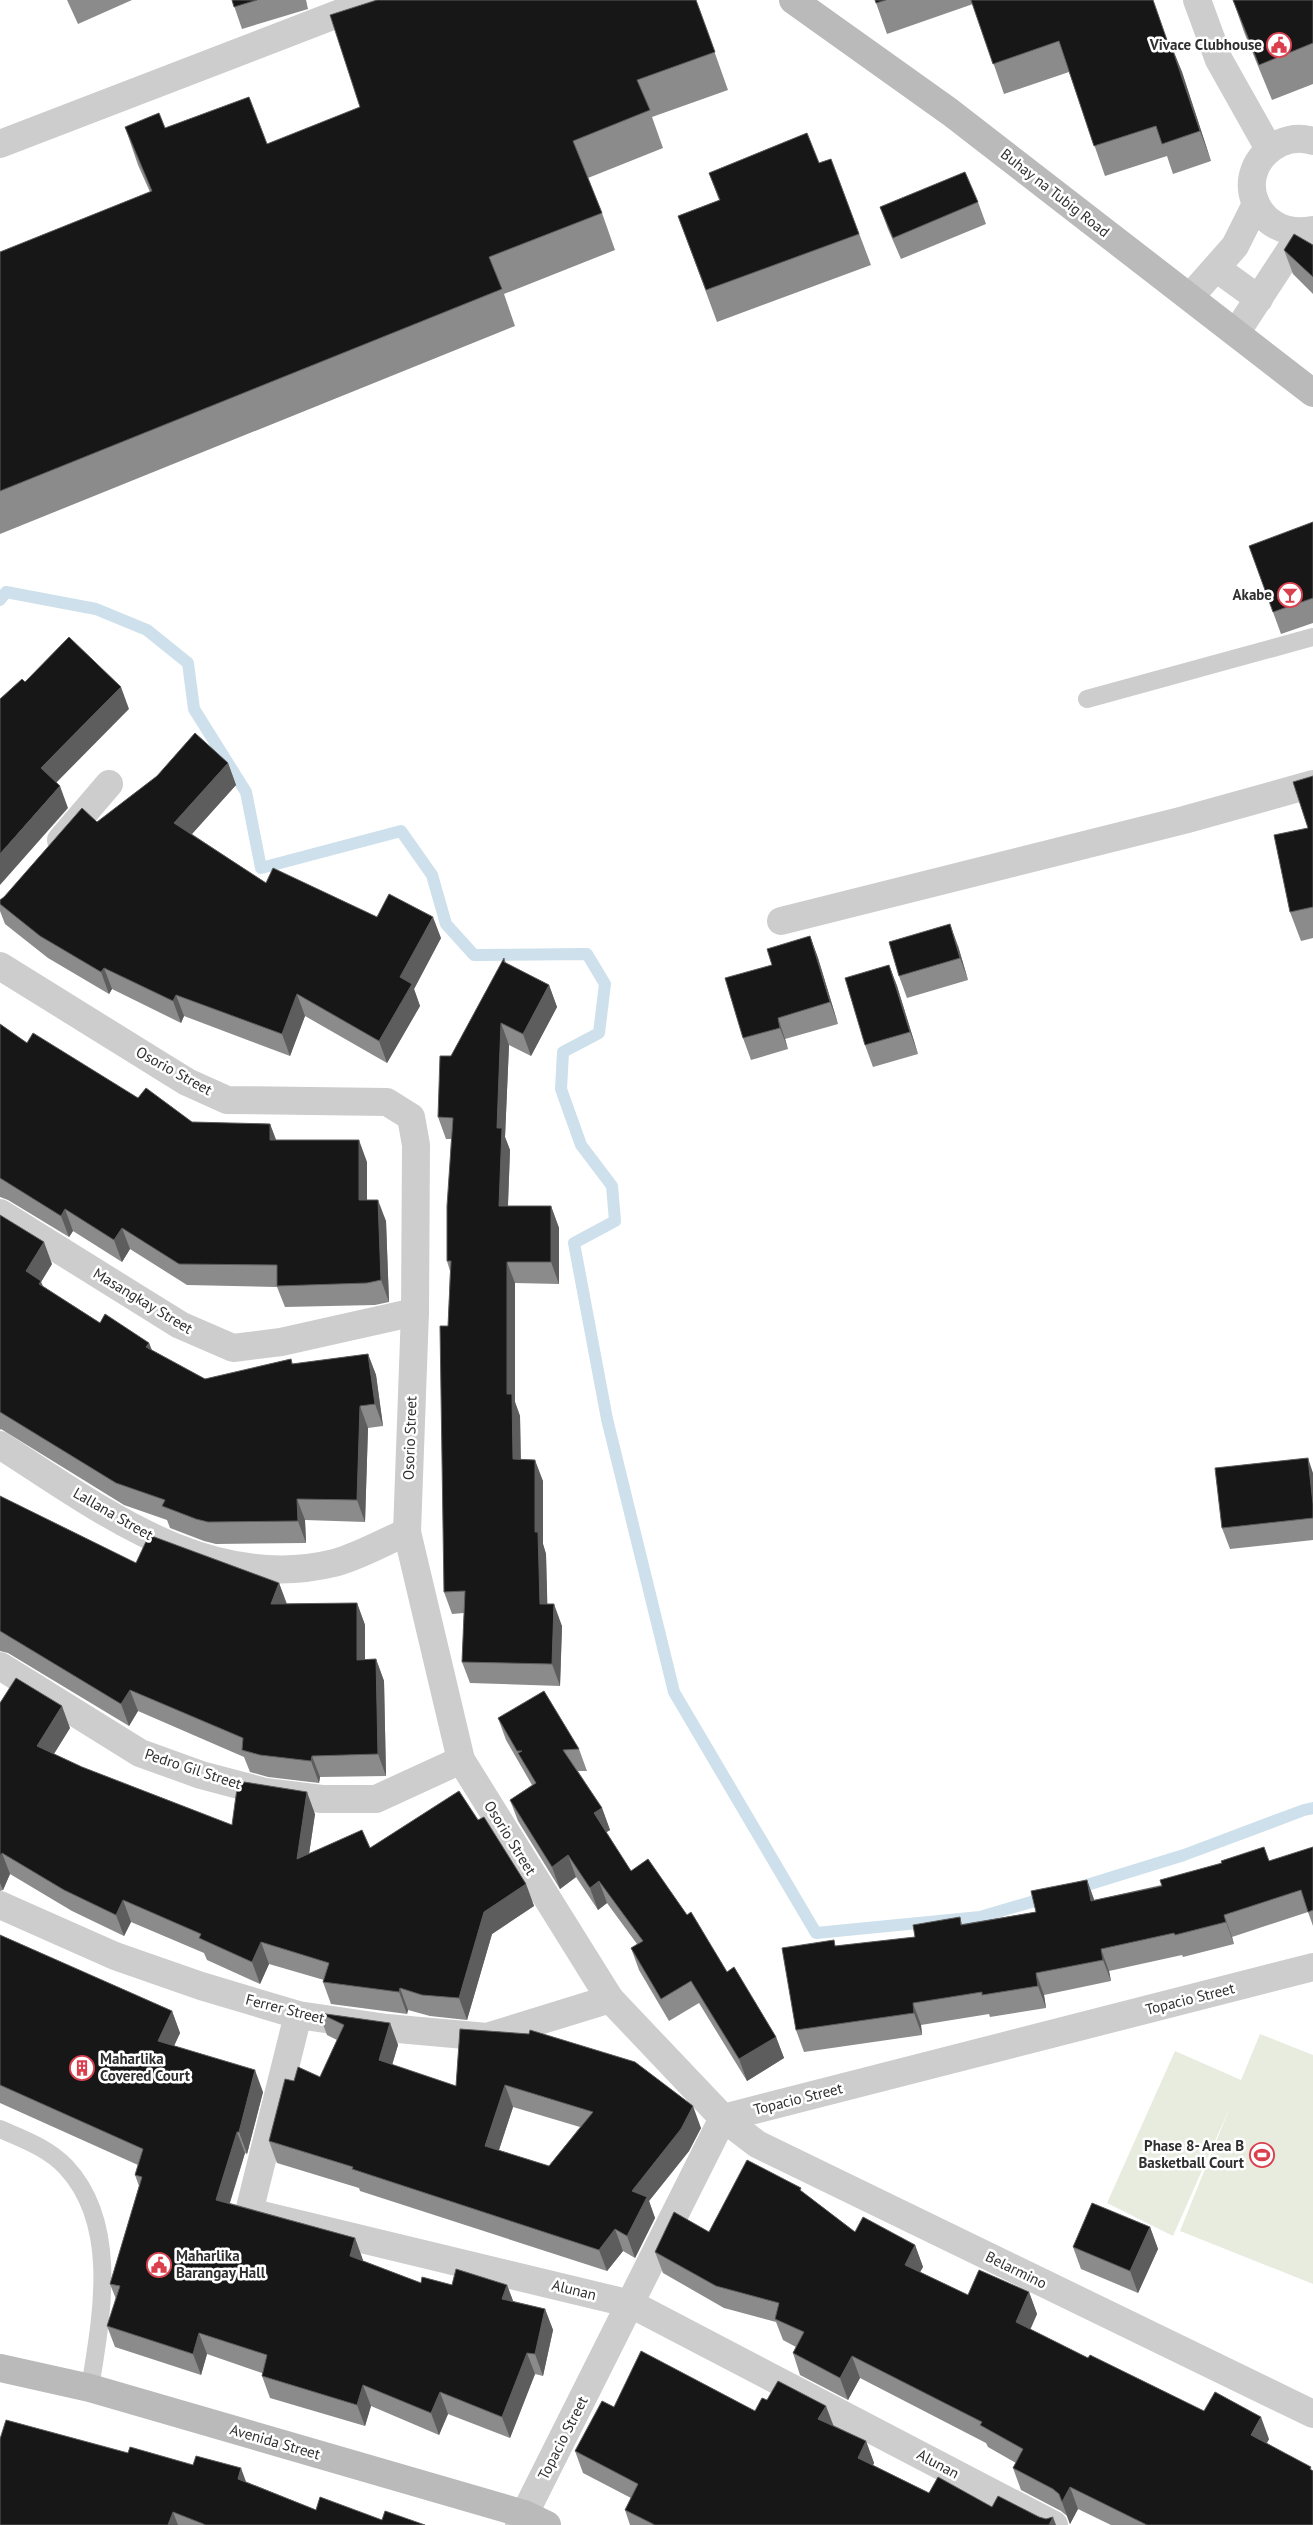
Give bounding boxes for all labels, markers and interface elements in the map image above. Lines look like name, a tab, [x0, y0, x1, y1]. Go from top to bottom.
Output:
public building icon: Vivace Clubhouse	[1266, 32, 1292, 58]
place label: Vivace Clubhouse	[1149, 35, 1262, 54]
street label: Buhay na Tubig Road	[997, 144, 1114, 241]
bar icon: Akabe	[1277, 582, 1303, 608]
place label: Akabe	[1232, 585, 1272, 604]
street label: Osorio Street	[133, 1042, 216, 1099]
street label: Masangkay Street	[90, 1263, 196, 1338]
street label: Osorio Street	[399, 1396, 420, 1480]
street label: Lallana Street	[70, 1483, 157, 1544]
street label: Pedro Gil Street	[142, 1744, 244, 1793]
street label: Osorio Street	[480, 1797, 541, 1878]
street label: Topacio Street	[1143, 1978, 1236, 2019]
street label: Ferrer Street	[244, 1990, 327, 2027]
place label: Maharlika Covered Court	[100, 2049, 191, 2085]
building icon: Maharlika Covered Court	[69, 2055, 95, 2081]
street label: Topacio Street	[751, 2078, 844, 2119]
place label: Phase 8- Area B Basketball Court	[1139, 2136, 1245, 2172]
sports icon: Phase 8- Area B Basketball Court	[1249, 2142, 1275, 2168]
place label: Maharlika Barangay Hall	[176, 2246, 266, 2282]
street label: Belarmino	[983, 2247, 1050, 2293]
public building icon: Maharlika Barangay Hall	[146, 2252, 172, 2278]
street label: Alunan	[550, 2275, 598, 2304]
street label: Topacio Street	[533, 2393, 592, 2483]
street label: Avenida Street	[228, 2420, 322, 2463]
street label: Alunan	[914, 2445, 963, 2483]

